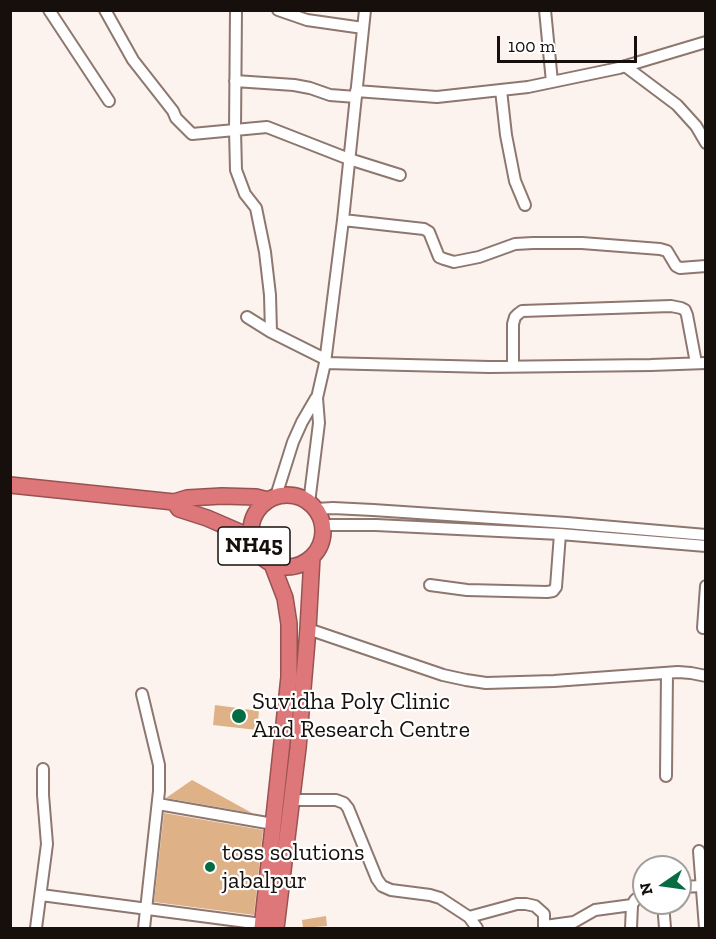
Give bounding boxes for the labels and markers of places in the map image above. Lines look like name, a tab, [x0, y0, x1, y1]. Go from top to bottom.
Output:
place label: Suvidha Poly Clinic And Research Centre	[252, 688, 470, 744]
marker: Suvidha Poly Clinic And Research Centre	[230, 707, 248, 725]
place label: toss solutions jabalpur	[222, 839, 365, 895]
marker: toss solutions jabalpur	[203, 860, 217, 874]

